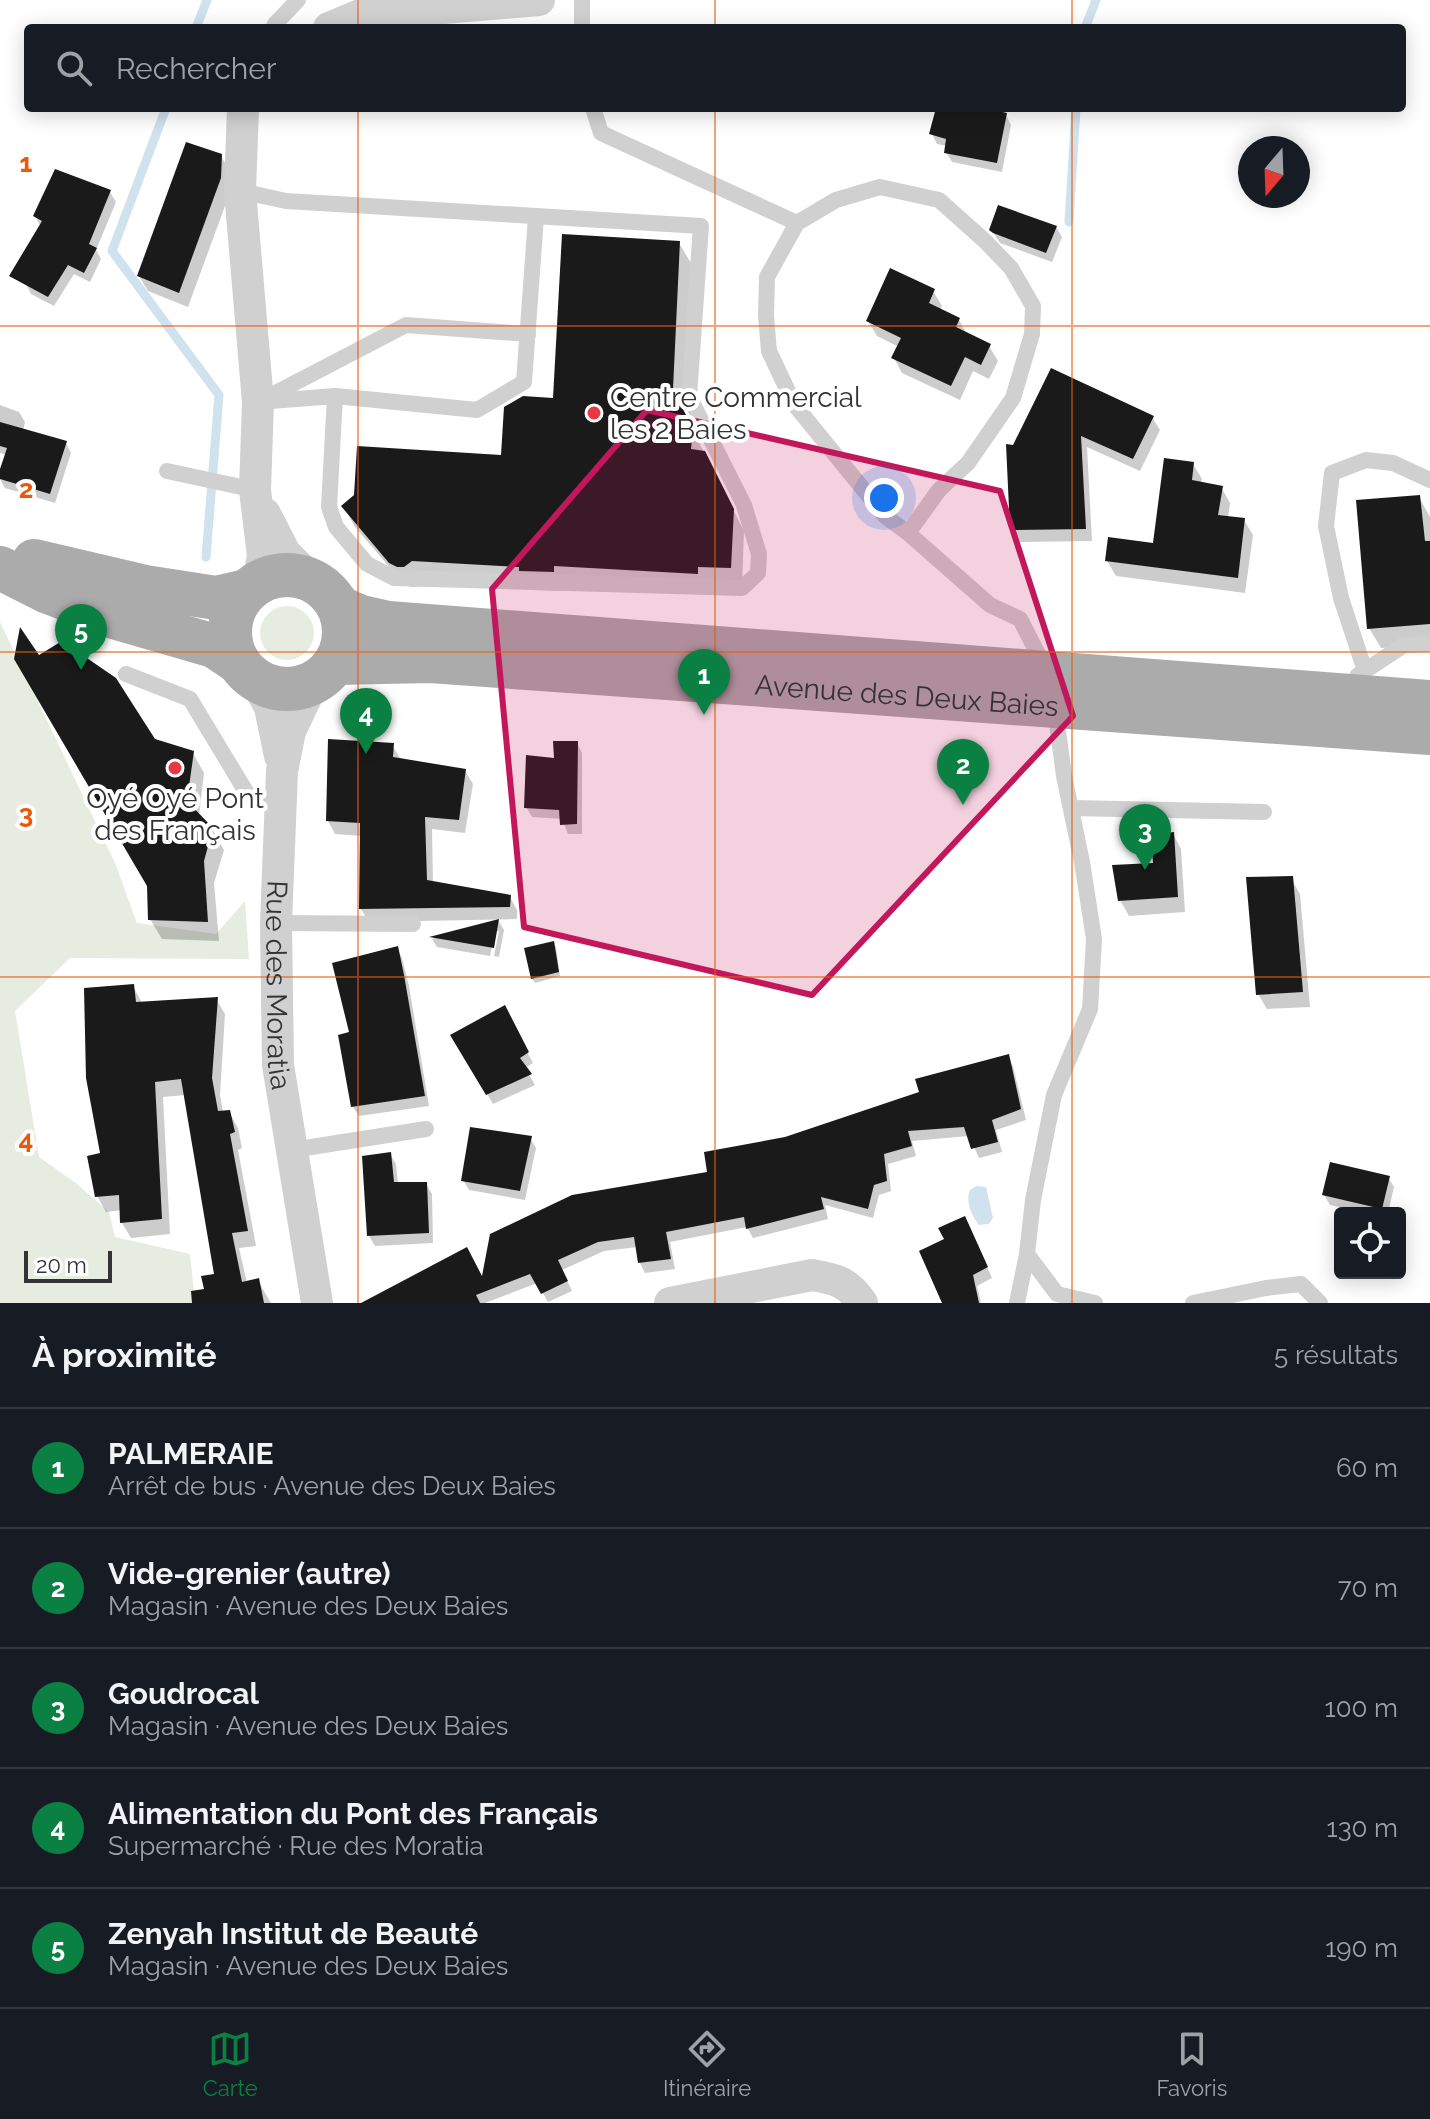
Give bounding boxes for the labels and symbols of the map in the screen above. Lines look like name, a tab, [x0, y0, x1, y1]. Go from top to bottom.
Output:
north arrow	[1238, 136, 1310, 208]
text: 1	[20, 148, 33, 178]
place label: Centre Commercial les 2 Baies	[610, 381, 862, 446]
marker: Centre Commercial les 2 Baies	[585, 404, 603, 422]
text: 2	[19, 474, 33, 504]
your location	[864, 478, 904, 518]
pin: 5	[55, 604, 107, 670]
pin: 1	[678, 649, 730, 715]
street label: Avenue des Deux Baies	[754, 668, 1060, 723]
pin: 4	[340, 688, 392, 754]
pin: 2	[937, 739, 989, 805]
marker: Oyé Oyé Pont des Français	[166, 759, 184, 777]
place label: Oyé Oyé Pont des Français	[86, 782, 264, 847]
text: 3	[19, 799, 33, 829]
pin: 3	[1119, 804, 1171, 870]
street label: Rue des Moratia	[259, 880, 298, 1092]
text: 4	[19, 1125, 33, 1155]
scale bar	[24, 1247, 112, 1283]

